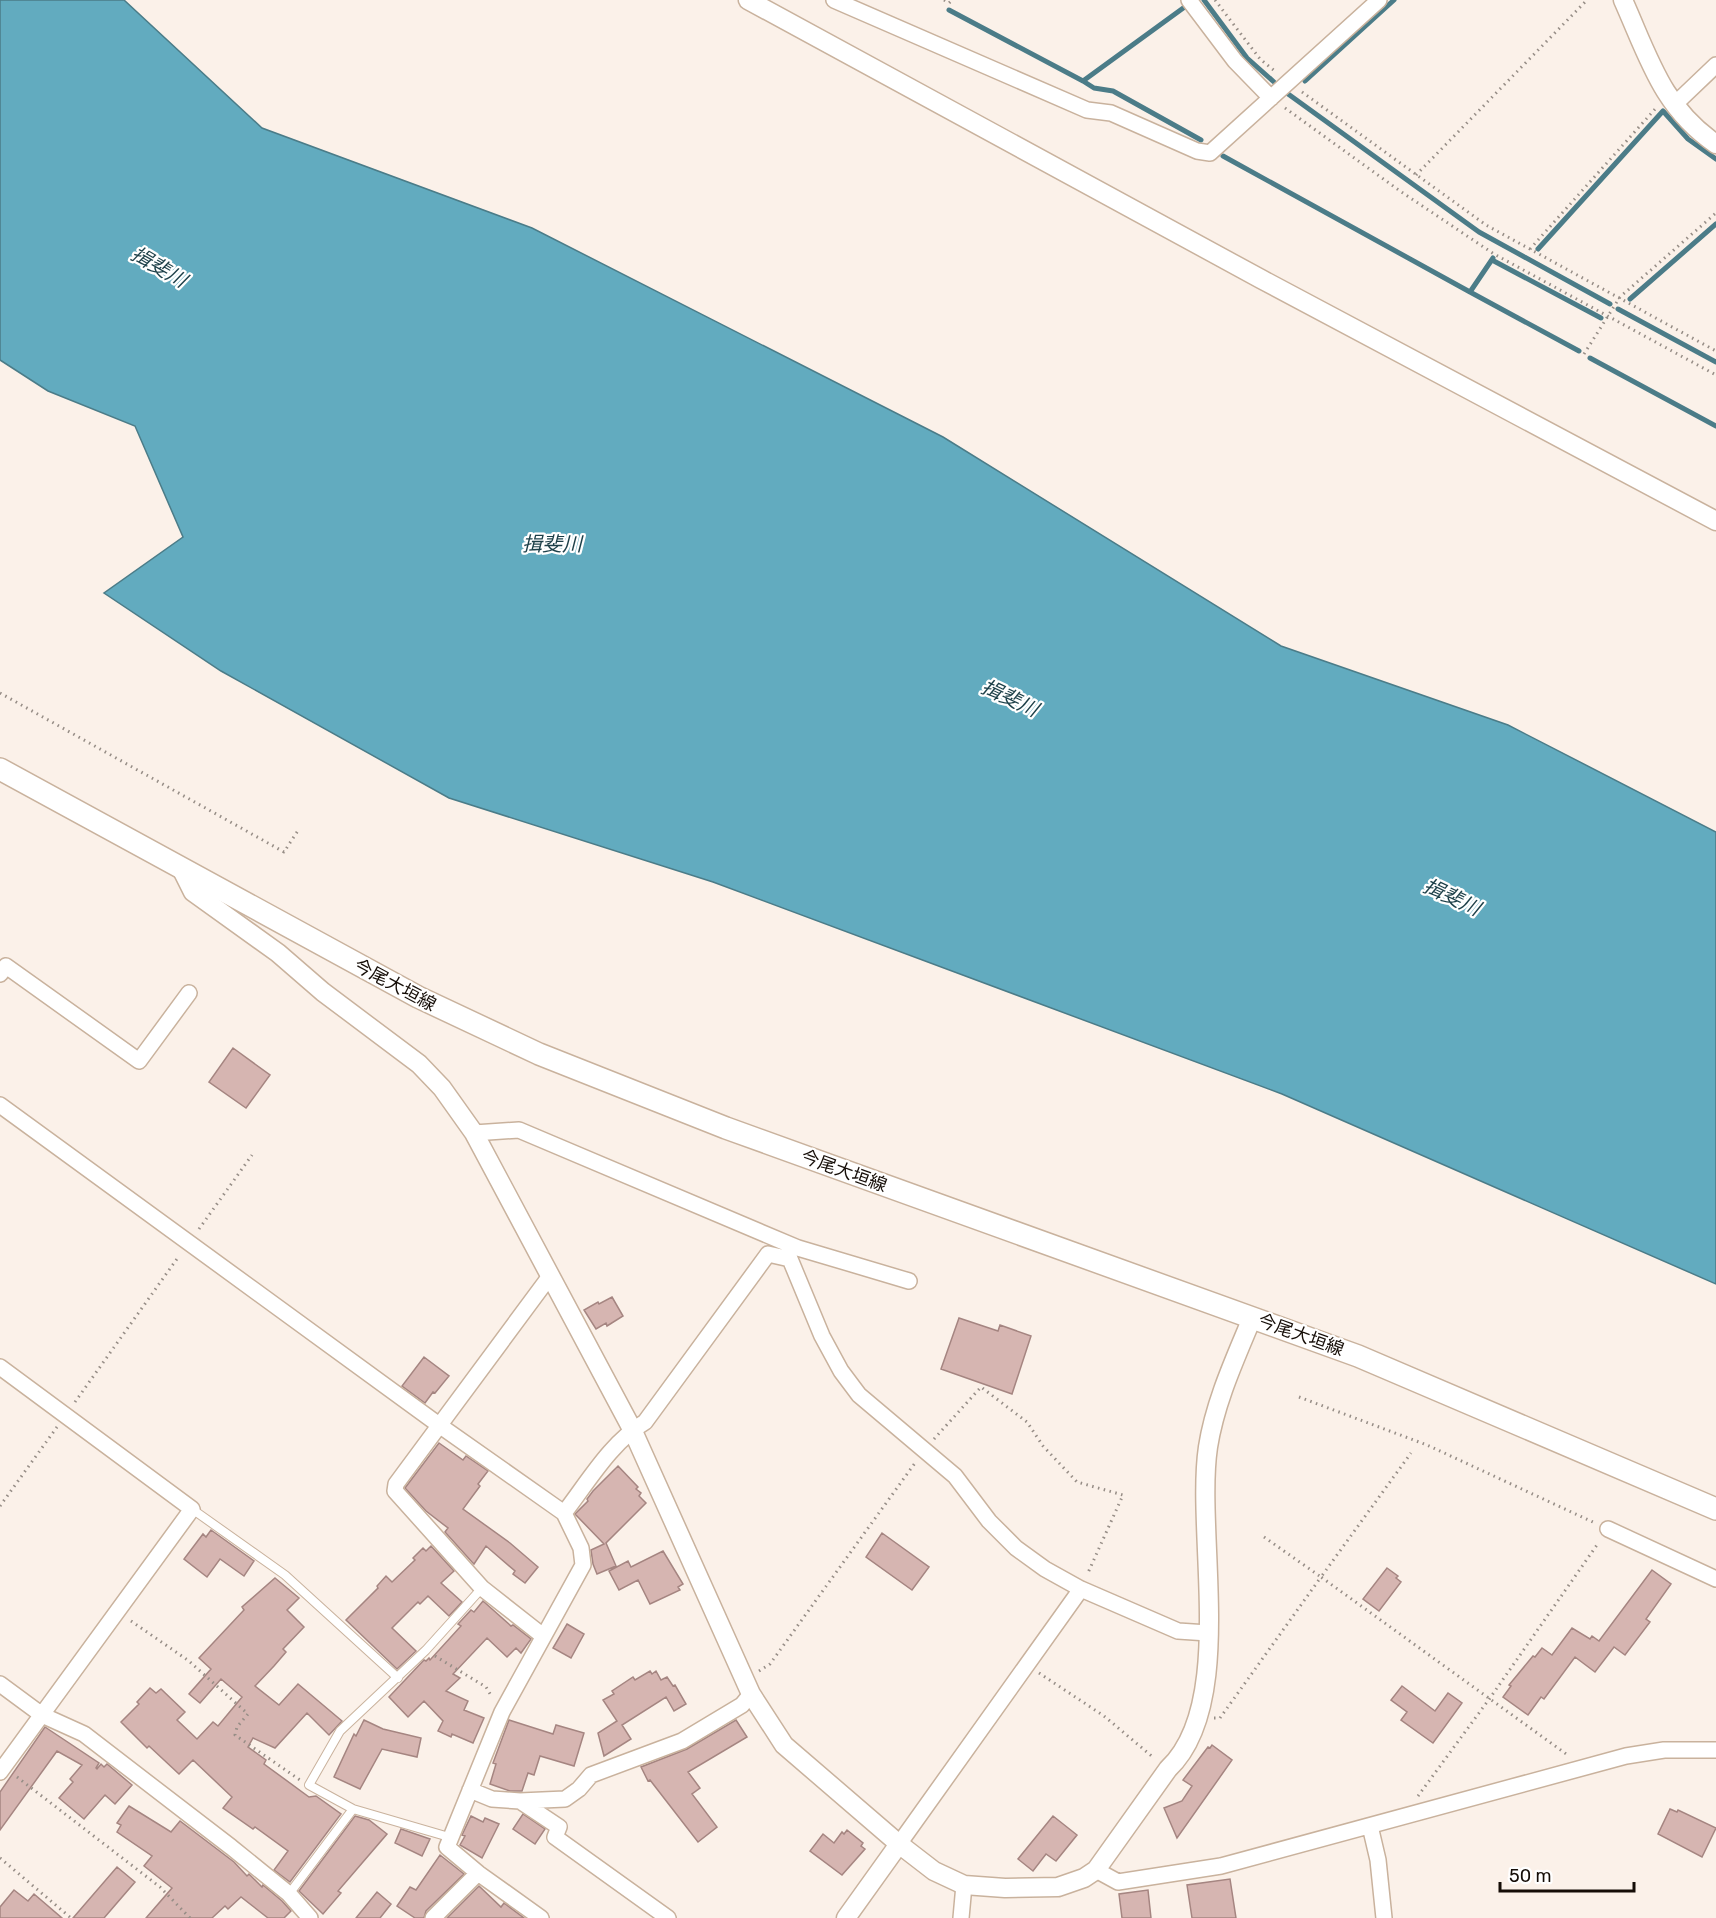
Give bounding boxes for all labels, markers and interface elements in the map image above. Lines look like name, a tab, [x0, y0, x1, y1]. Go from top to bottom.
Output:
water label: 揖斐川	[127, 242, 193, 293]
water label: 揖斐川	[522, 532, 584, 556]
water label: 揖斐川	[978, 674, 1044, 722]
water label: 揖斐川	[1420, 873, 1486, 921]
street label: 今尾大垣線	[350, 954, 440, 1016]
street label: 今尾大垣線	[798, 1145, 890, 1197]
street label: 今尾大垣線	[1255, 1309, 1347, 1361]
scale bar	[1500, 1855, 1634, 1893]
text: 50 m	[1509, 1865, 1552, 1887]

